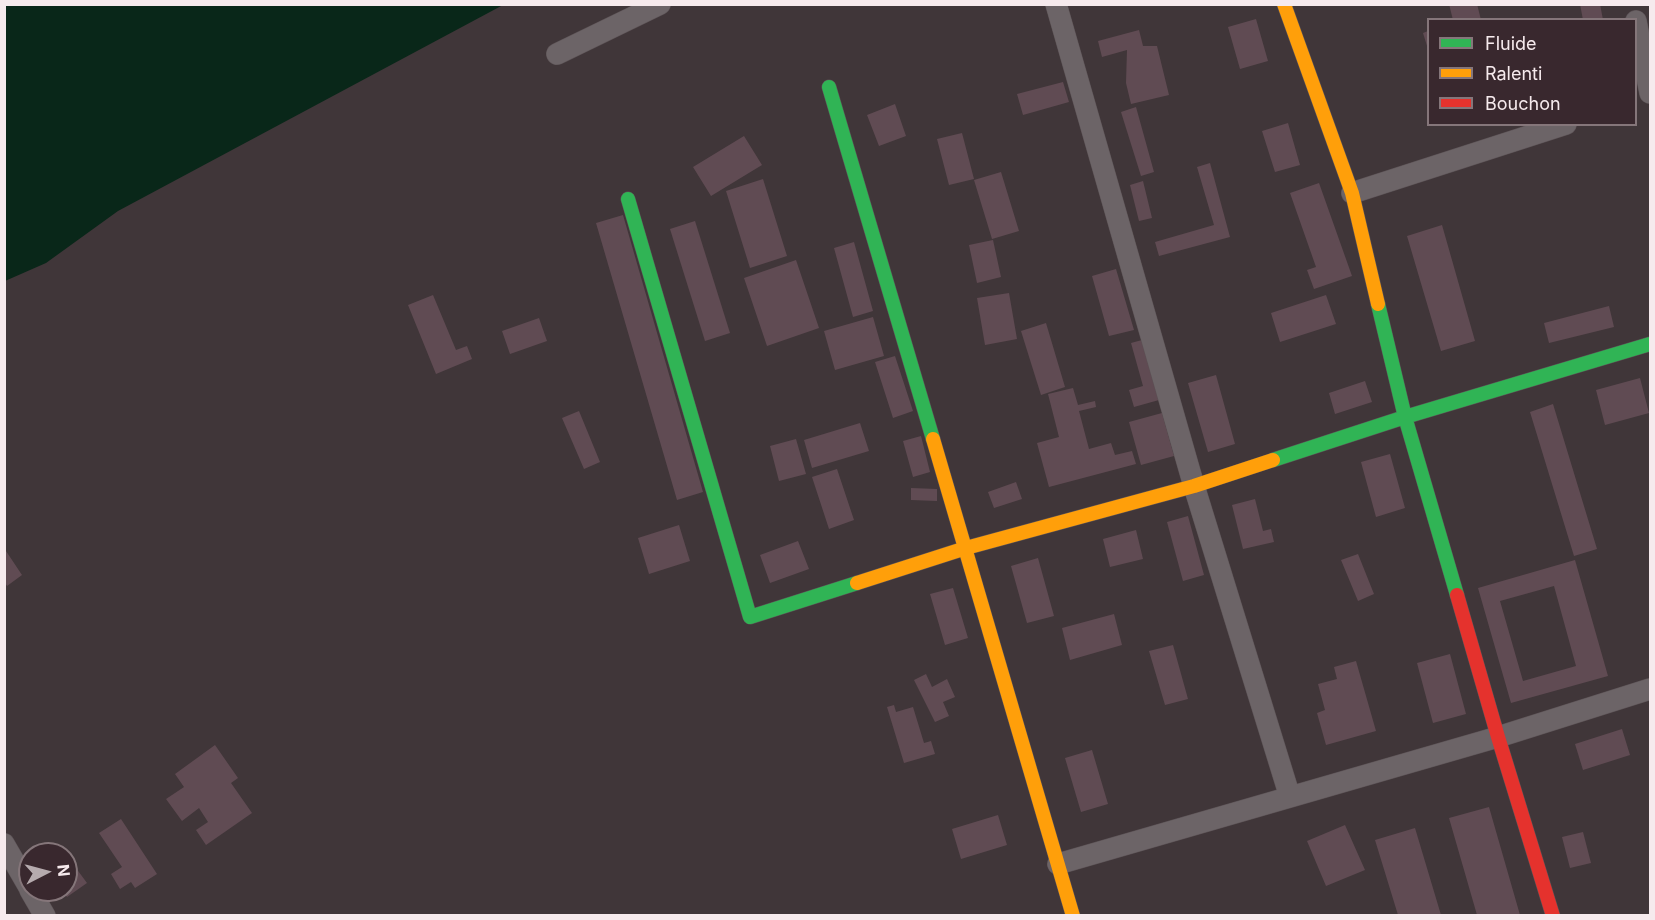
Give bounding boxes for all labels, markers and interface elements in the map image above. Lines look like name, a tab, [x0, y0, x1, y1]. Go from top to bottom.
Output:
legend	[1427, 18, 1637, 126]
text: Fluide	[1485, 33, 1537, 54]
text: Ralenti	[1485, 63, 1542, 84]
text: Bouchon	[1485, 93, 1561, 114]
north arrow	[18, 842, 78, 902]
text: N	[53, 863, 74, 877]

